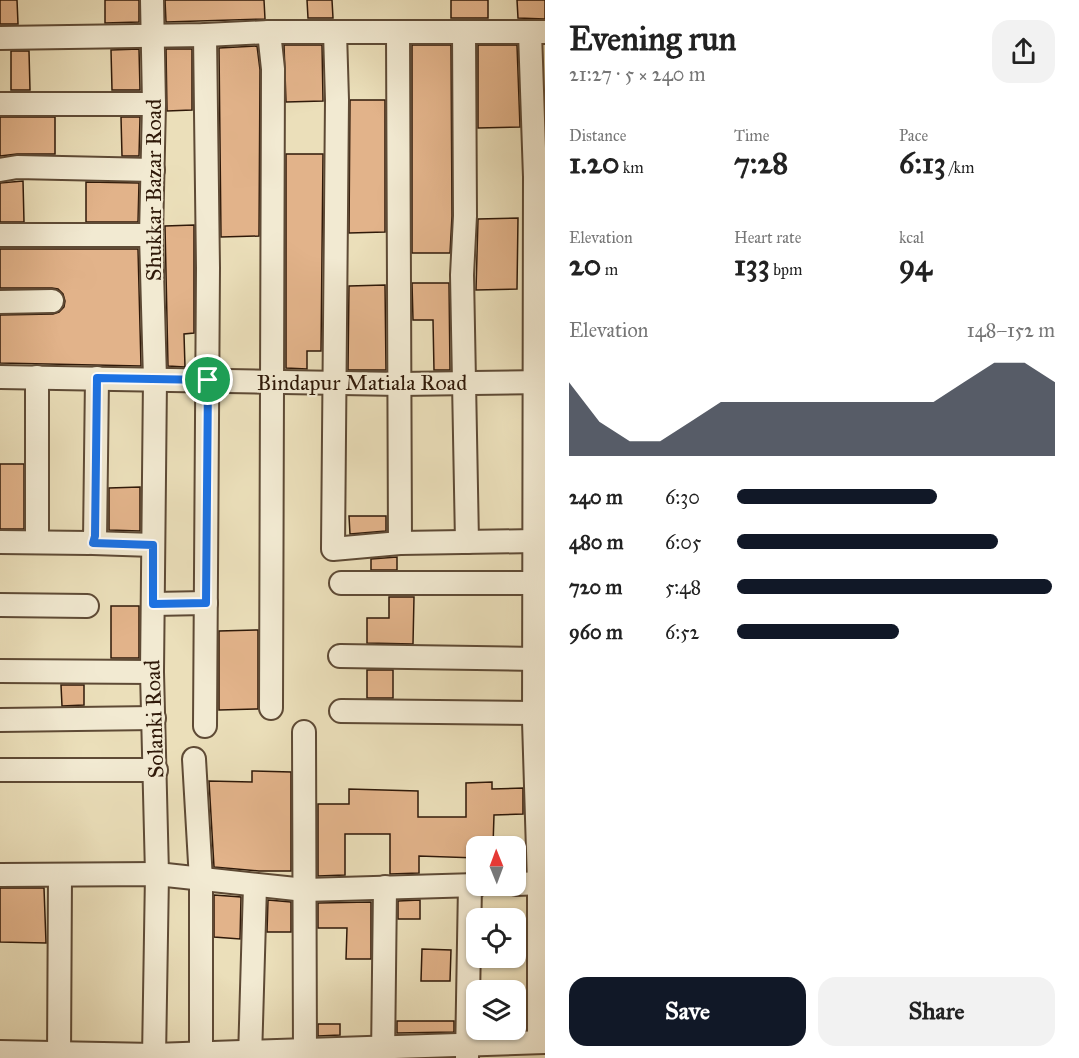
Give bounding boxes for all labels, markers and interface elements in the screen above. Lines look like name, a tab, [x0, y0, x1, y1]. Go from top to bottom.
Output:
text: Evening run	[569, 19, 736, 59]
button: share	[992, 20, 1055, 83]
text: 21:27 · 5 × 240 m	[569, 62, 706, 86]
street label: Shukkar Bazar Road	[140, 99, 167, 281]
text: Distance	[569, 126, 626, 145]
text: Time	[734, 126, 769, 145]
text: Pace	[899, 126, 928, 145]
text: 1.20	[569, 145, 619, 181]
text: 7:28	[734, 145, 788, 181]
text: 6:13	[899, 145, 946, 181]
text: km	[619, 158, 644, 177]
text: /km	[946, 158, 974, 177]
text: Elevation	[569, 228, 633, 247]
text: Heart rate	[734, 228, 801, 247]
text: kcal	[899, 228, 924, 247]
text: 20	[569, 247, 601, 283]
text: 133	[734, 247, 770, 283]
text: 94	[899, 247, 932, 283]
text: m	[601, 260, 618, 279]
text: bpm	[770, 260, 802, 279]
text: Elevation	[569, 318, 648, 342]
text: 148–152 m	[967, 318, 1055, 342]
pin	[182, 354, 233, 405]
icon: arrive	[191, 363, 224, 396]
street label: Bindapur Matiala Road	[257, 369, 467, 396]
text: 240 m	[569, 485, 623, 509]
text: 6:30	[665, 485, 700, 509]
text: 480 m	[569, 530, 624, 554]
text: 6:05	[665, 530, 701, 554]
text: 720 m	[569, 575, 622, 599]
text: 5:48	[665, 575, 701, 599]
text: 960 m	[569, 620, 623, 644]
text: 6:52	[665, 620, 699, 644]
street label: Solanki Road	[138, 659, 170, 779]
north arrow	[466, 836, 526, 896]
map controls	[466, 836, 526, 1040]
button: locate	[466, 908, 526, 968]
button: Save	[569, 977, 806, 1046]
button: Share	[818, 977, 1055, 1046]
button: layers	[466, 980, 526, 1040]

